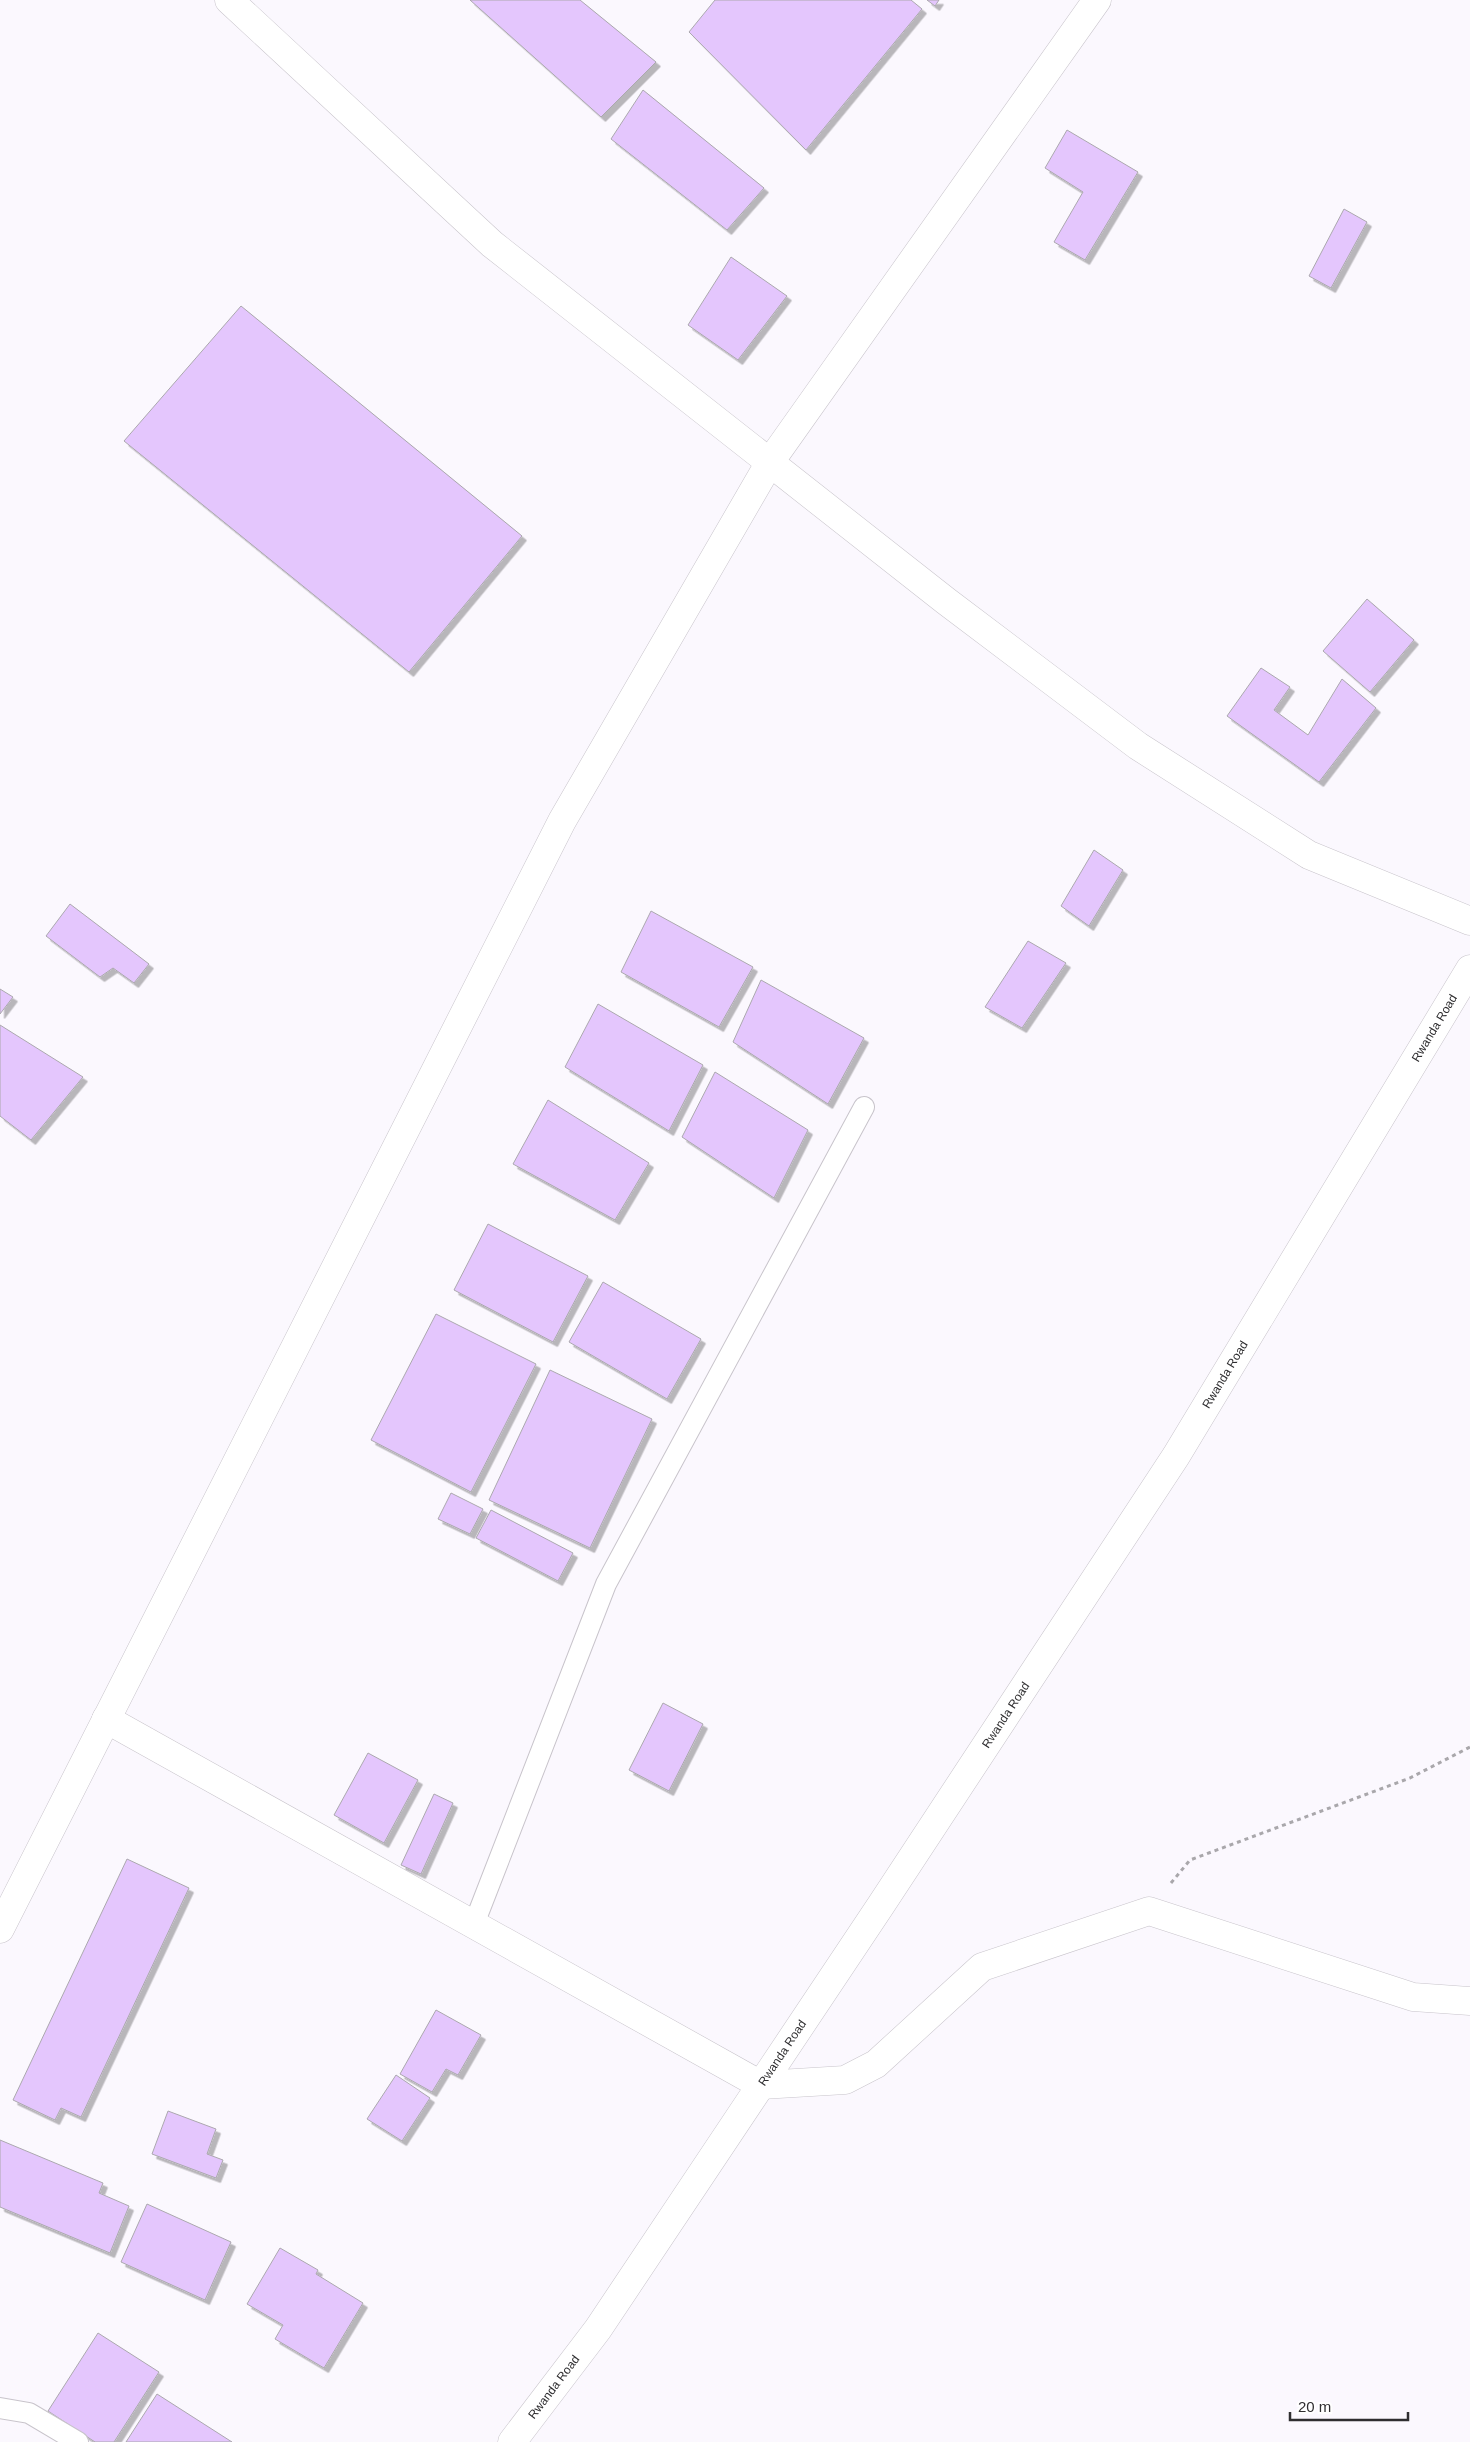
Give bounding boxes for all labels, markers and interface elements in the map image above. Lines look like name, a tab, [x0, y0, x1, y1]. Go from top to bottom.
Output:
street label: Rwanda Road	[1409, 992, 1460, 1064]
street label: Rwanda Road	[1199, 1338, 1251, 1411]
street label: Rwanda Road	[979, 1679, 1033, 1751]
street label: Rwanda Road	[755, 2017, 809, 2088]
street label: Rwanda Road	[525, 2353, 582, 2422]
scale bar	[1290, 2390, 1408, 2422]
text: 20 m	[1298, 2398, 1331, 2415]

